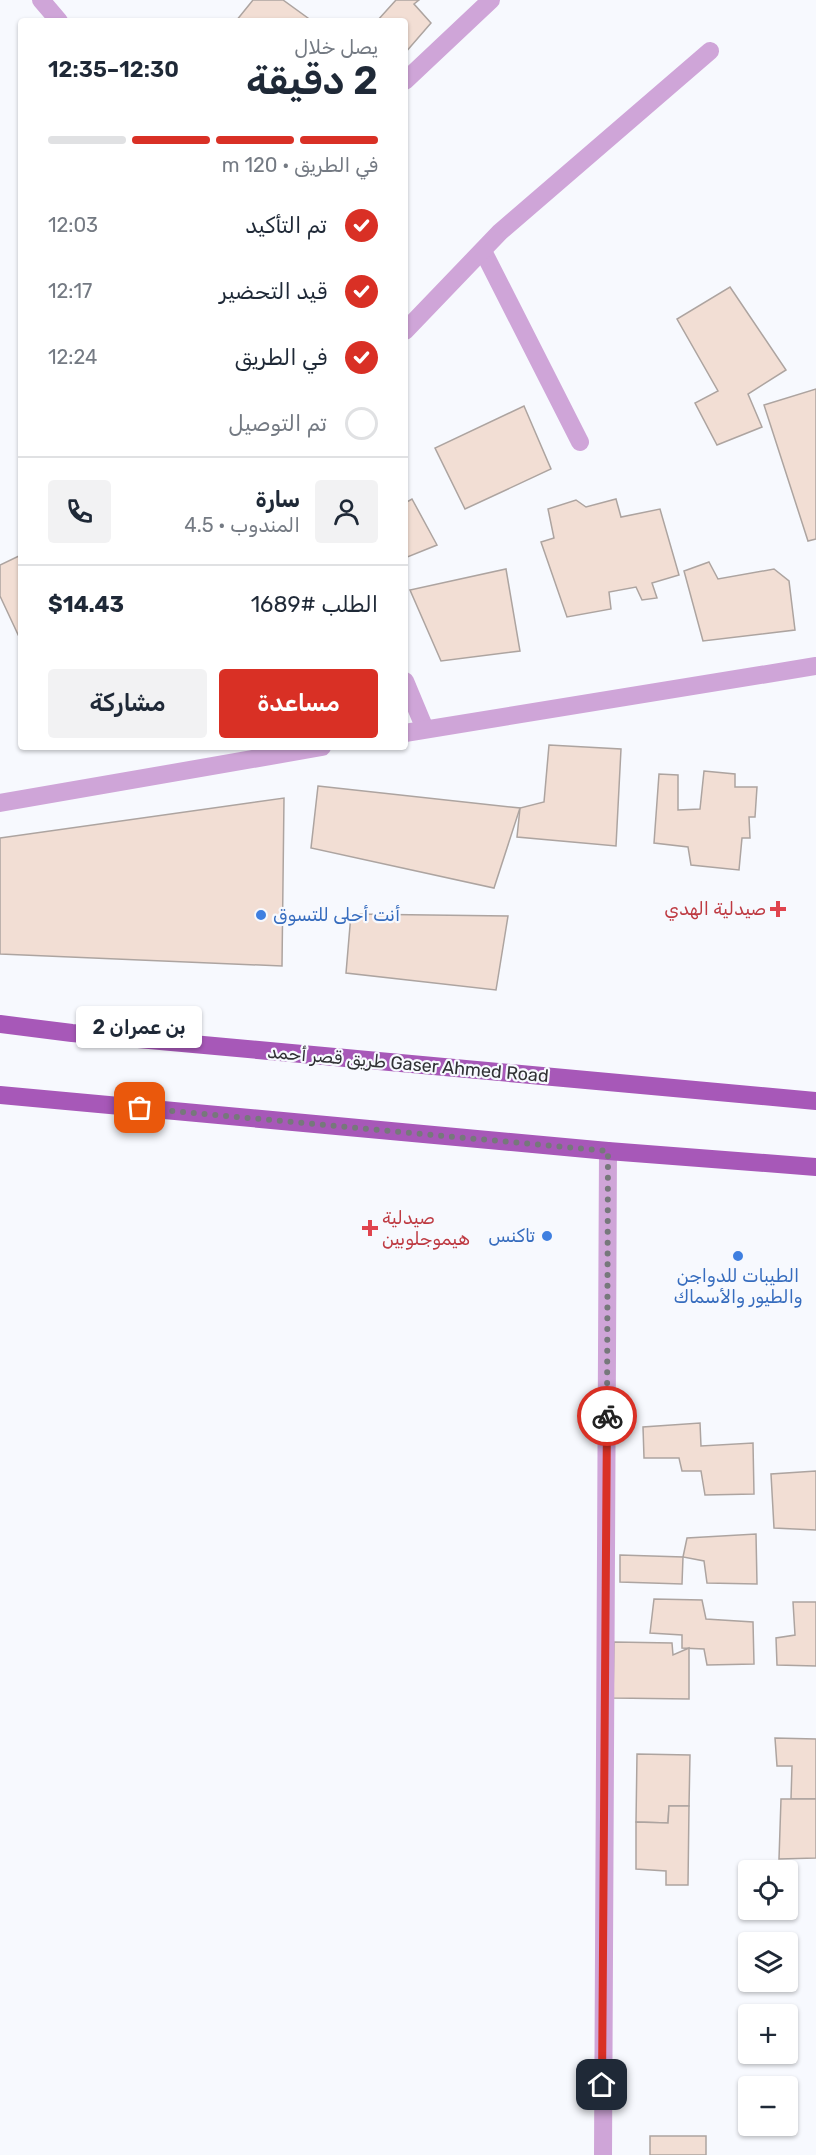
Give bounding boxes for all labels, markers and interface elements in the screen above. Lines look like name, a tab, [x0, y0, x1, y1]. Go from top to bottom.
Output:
text: يصل خلال	[294, 35, 378, 59]
text: 12:30–12:35	[48, 56, 179, 83]
text: 2 دقيقة	[246, 58, 378, 104]
text: في الطريق · 120 m	[222, 153, 378, 177]
icon: check	[345, 209, 378, 242]
text: تم التأكيد	[245, 212, 327, 239]
text: 12:03	[48, 213, 98, 237]
icon: check	[345, 275, 378, 308]
text: قيد التحضير	[219, 278, 327, 305]
text: 12:17	[48, 279, 92, 303]
icon: check	[345, 341, 378, 374]
text: في الطريق	[235, 344, 327, 371]
text: 12:24	[48, 345, 97, 369]
text: تم التوصيل	[228, 410, 327, 437]
button: phone	[48, 480, 111, 543]
button: person	[315, 480, 378, 543]
text: سارة	[255, 486, 300, 513]
text: المندوب · 4.5	[184, 513, 300, 537]
text: $14.43	[48, 591, 124, 618]
text: الطلب #1689	[251, 591, 378, 618]
button: مشاركة	[48, 669, 207, 738]
button: مساعدة	[219, 669, 378, 738]
place label: صيدلية الهدي	[664, 898, 766, 921]
marker: صيدلية الهدي	[771, 902, 785, 916]
place label: أنت أحلى للتسوق	[273, 904, 400, 926]
marker: أنت أحلى للتسوق	[254, 908, 268, 922]
callout: بن عمران 2	[77, 1006, 203, 1048]
text: بن عمران 2	[93, 1015, 186, 1039]
street label: طريق قصر أحمد Gaser Ahmed Road	[266, 1041, 550, 1087]
pin	[114, 1082, 165, 1133]
icon: bag	[123, 1091, 156, 1124]
place label: صيدلية هيموجلوبين	[382, 1207, 470, 1250]
marker: صيدلية هيموجلوبين	[363, 1221, 377, 1235]
place label: تاكنس	[488, 1225, 535, 1247]
marker: تاكنس	[540, 1229, 554, 1243]
marker: الطيبات للدواجن والطيور والأسماك	[731, 1249, 745, 1263]
place label: الطيبات للدواجن والطيور والأسماك	[673, 1265, 803, 1308]
courier	[577, 1386, 637, 1446]
icon: bike	[591, 1400, 624, 1433]
map controls	[738, 1860, 798, 2136]
button: locate	[738, 1860, 798, 1920]
button: layers	[738, 1932, 798, 1992]
button: +	[738, 2004, 798, 2064]
pin	[576, 2059, 627, 2110]
icon: home	[585, 2068, 618, 2101]
button: −	[738, 2076, 798, 2136]

